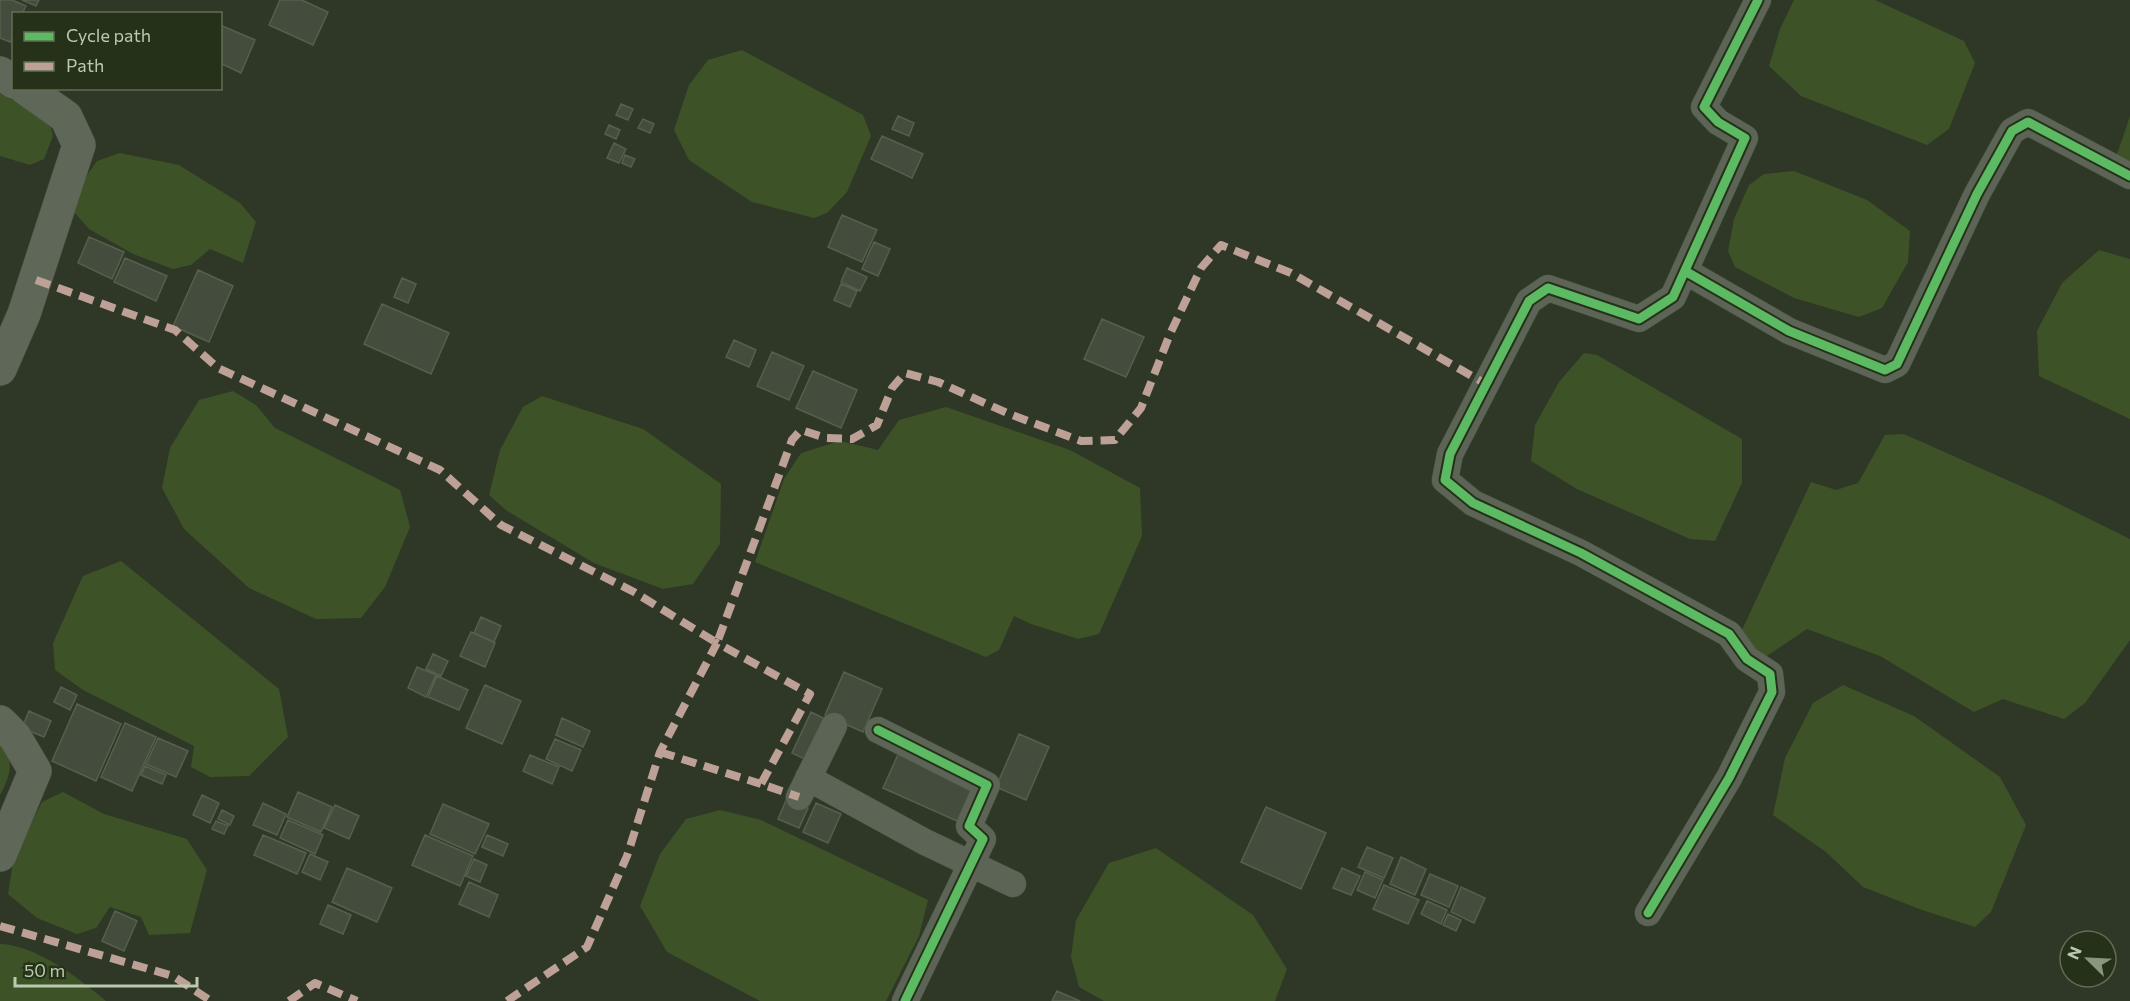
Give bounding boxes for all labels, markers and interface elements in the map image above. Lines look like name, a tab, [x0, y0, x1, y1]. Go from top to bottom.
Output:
legend	[12, 12, 222, 90]
text: Cycle path	[66, 24, 151, 46]
text: Path	[66, 54, 104, 76]
north arrow	[2058, 929, 2118, 989]
text: N	[2063, 943, 2085, 962]
scale bar	[15, 950, 196, 988]
text: 50 m	[24, 959, 65, 981]

